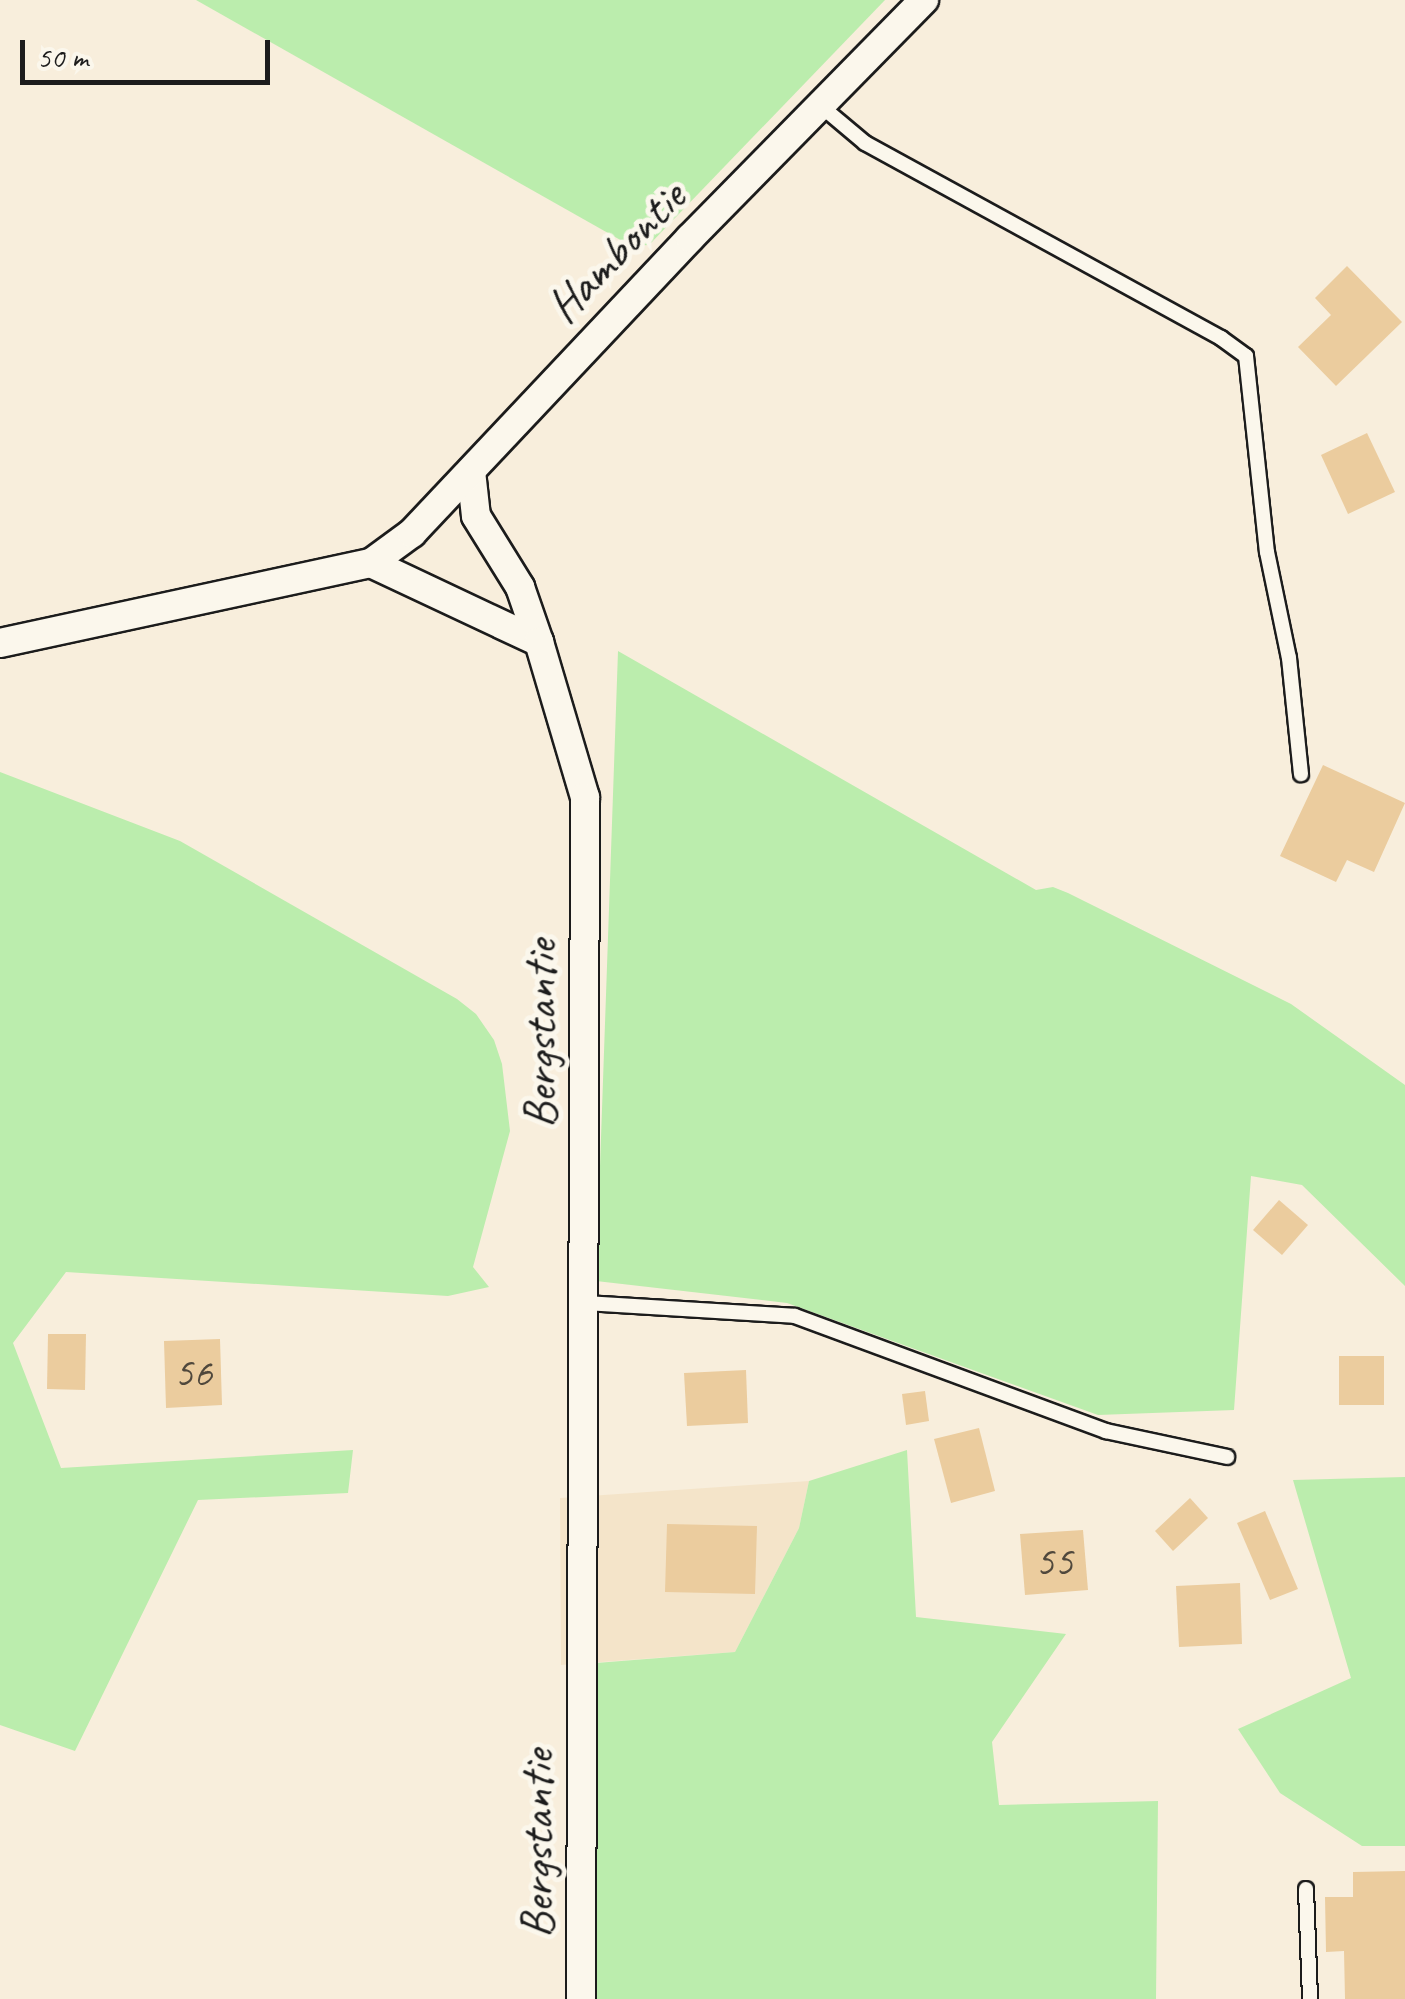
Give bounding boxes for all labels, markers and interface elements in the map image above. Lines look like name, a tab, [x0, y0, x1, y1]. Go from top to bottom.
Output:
scale bar	[25, 20, 275, 82]
text: 50 m	[37, 38, 88, 76]
street label: Hambontie	[535, 169, 697, 335]
street label: Bergstantie	[511, 940, 569, 1128]
house number: 56	[174, 1348, 212, 1398]
house number: 55	[1035, 1537, 1073, 1587]
street label: Bergstantie	[508, 1750, 566, 1938]

